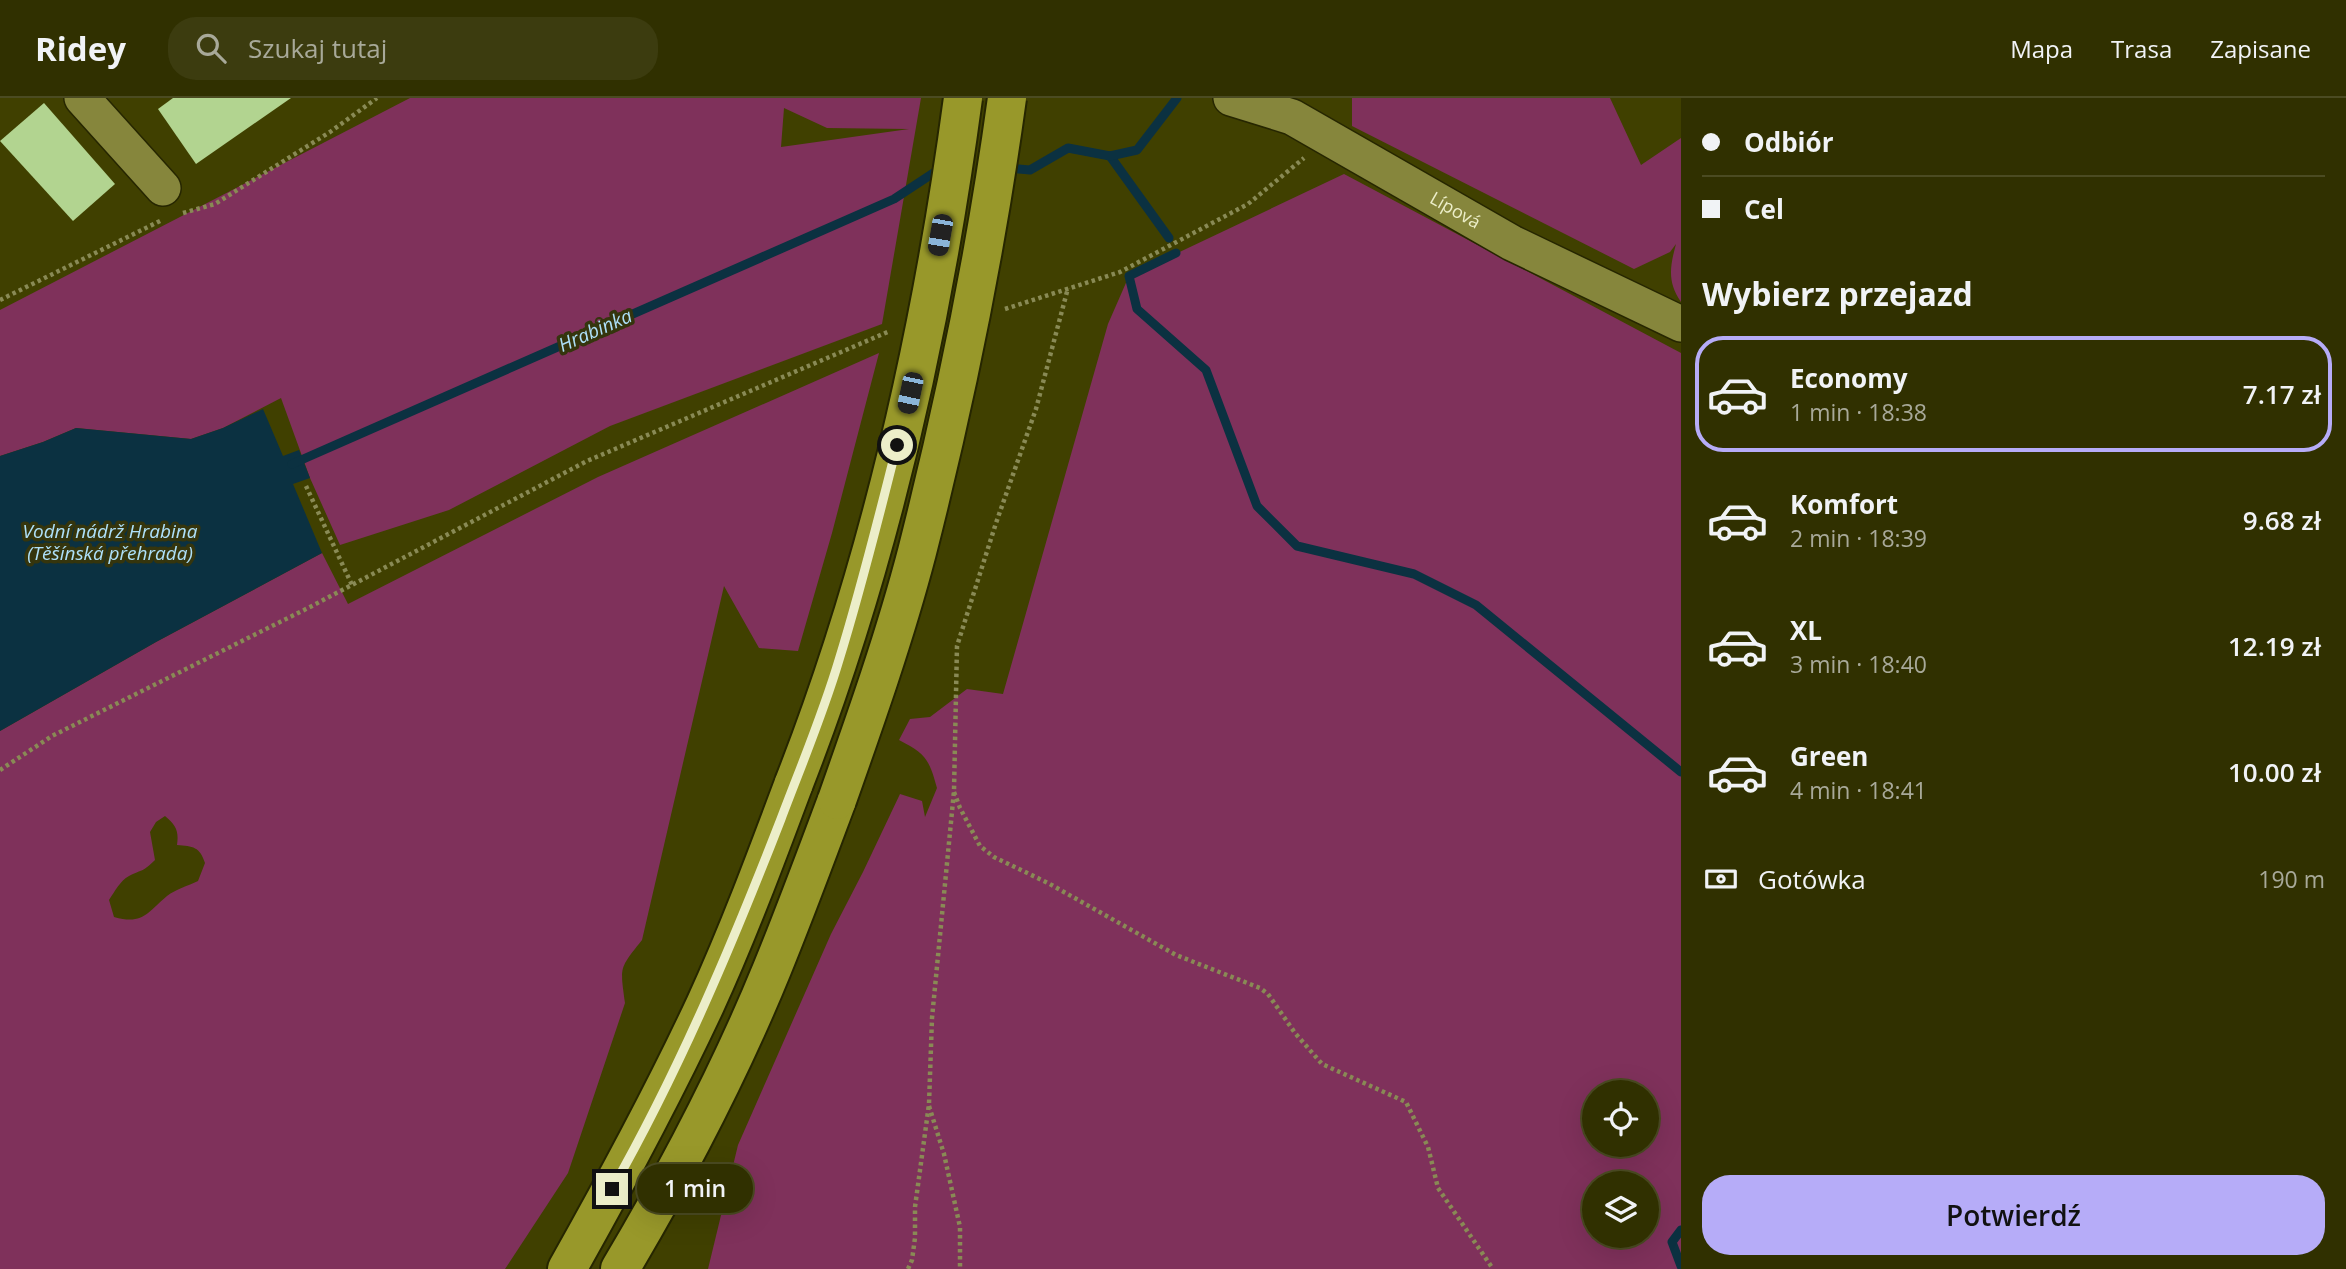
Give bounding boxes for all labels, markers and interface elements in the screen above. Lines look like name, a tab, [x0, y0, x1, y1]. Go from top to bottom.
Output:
search box	[168, 17, 658, 80]
text: Ridey	[35, 26, 126, 71]
icon: search	[192, 29, 230, 67]
text: Szukaj tutaj	[248, 30, 387, 66]
text: Mapa	[2010, 32, 2073, 65]
text: Trasa	[2111, 32, 2172, 65]
text: Zapisane	[2210, 32, 2311, 65]
text: Odbiór	[1744, 124, 1833, 160]
street label: Lípová	[1426, 186, 1485, 234]
text: Cel	[1744, 191, 1784, 227]
car	[927, 212, 954, 258]
text: Wybierz przejazd	[1702, 272, 1973, 315]
water label: Hrabinka	[554, 302, 636, 358]
text: Economy	[1790, 360, 1908, 396]
icon: car	[1706, 363, 1769, 426]
car	[896, 370, 925, 416]
text: 7.17 zł	[2243, 376, 2321, 412]
text: 1 min · 18:38	[1790, 396, 1927, 428]
route start	[881, 429, 913, 461]
text: Komfort	[1790, 486, 1898, 522]
icon: car	[1706, 489, 1769, 552]
text: 9.68 zł	[2243, 502, 2321, 538]
water label: Vodní nádrž Hrabina (Těšínská přehrada)	[23, 518, 198, 566]
text: 2 min · 18:39	[1790, 522, 1927, 554]
text: XL	[1790, 612, 1822, 648]
icon: car	[1706, 615, 1769, 678]
text: 12.19 zł	[2228, 628, 2321, 664]
text: 3 min · 18:40	[1790, 648, 1927, 680]
text: Green	[1790, 738, 1868, 774]
icon: car	[1706, 741, 1769, 804]
text: 10.00 zł	[2228, 754, 2321, 790]
text: 4 min · 18:41	[1790, 774, 1927, 806]
icon: cash	[1702, 860, 1740, 898]
text: Gotówka	[1758, 861, 1866, 897]
text: 190 m	[2258, 863, 2325, 895]
map controls	[1582, 1080, 1659, 1248]
button: locate	[1582, 1080, 1659, 1157]
callout: 1 min	[636, 1164, 752, 1214]
button: layers	[1582, 1171, 1659, 1248]
text: 1 min	[664, 1172, 726, 1204]
route end	[596, 1173, 628, 1205]
button: Potwierdź	[1702, 1175, 2325, 1255]

